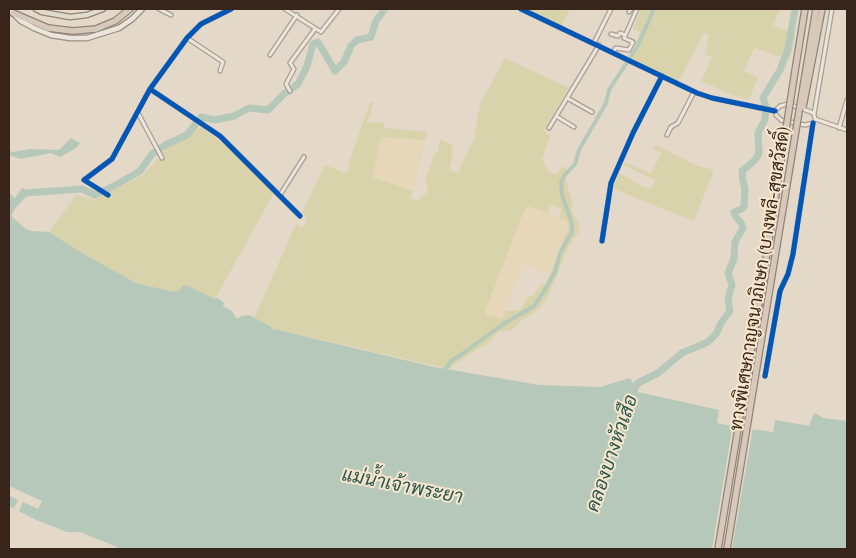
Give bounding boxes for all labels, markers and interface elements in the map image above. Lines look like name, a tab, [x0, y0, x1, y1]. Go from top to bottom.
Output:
street label: ทางพิเศษกาญจนาภิเษก (บางพลี-สุขสวัสดิ์)	[727, 125, 797, 433]
water label: คลองบางหัวเสือ	[583, 393, 645, 515]
water label: แม่น้ำเจ้าพระยา	[340, 465, 464, 511]

